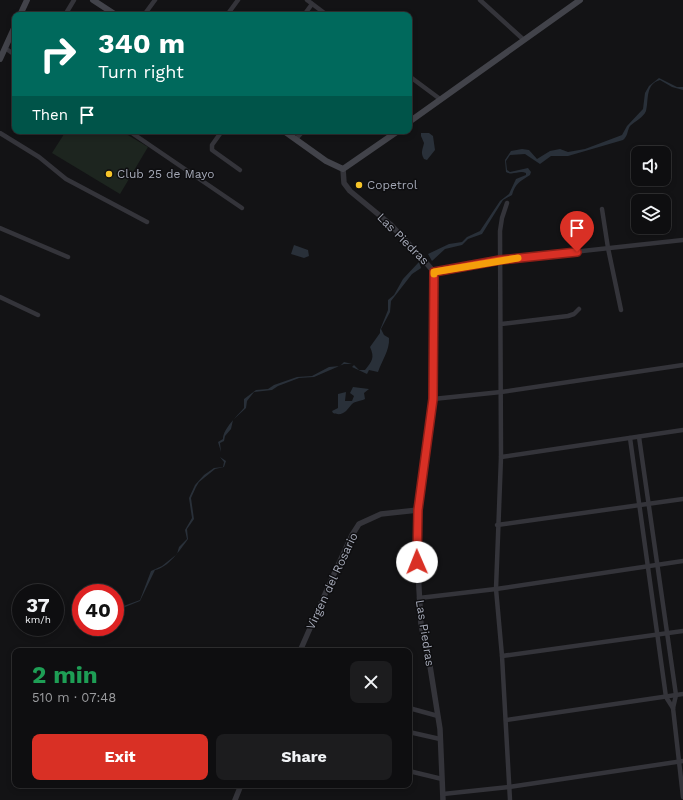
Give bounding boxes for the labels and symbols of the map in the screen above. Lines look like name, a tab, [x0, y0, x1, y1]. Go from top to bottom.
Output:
place label: Club 25 de Mayo	[117, 167, 215, 181]
marker: Club 25 de Mayo	[104, 169, 114, 179]
place label: Copetrol	[367, 178, 418, 192]
marker: Copetrol	[354, 180, 364, 190]
street label: Las Piedras	[374, 210, 432, 268]
pin	[560, 211, 594, 252]
street label: Virgen del Rosario	[303, 530, 361, 632]
position arrow	[396, 541, 438, 583]
speed limit sign: 40	[72, 584, 124, 636]
street label: Las Piedras	[413, 599, 437, 667]

